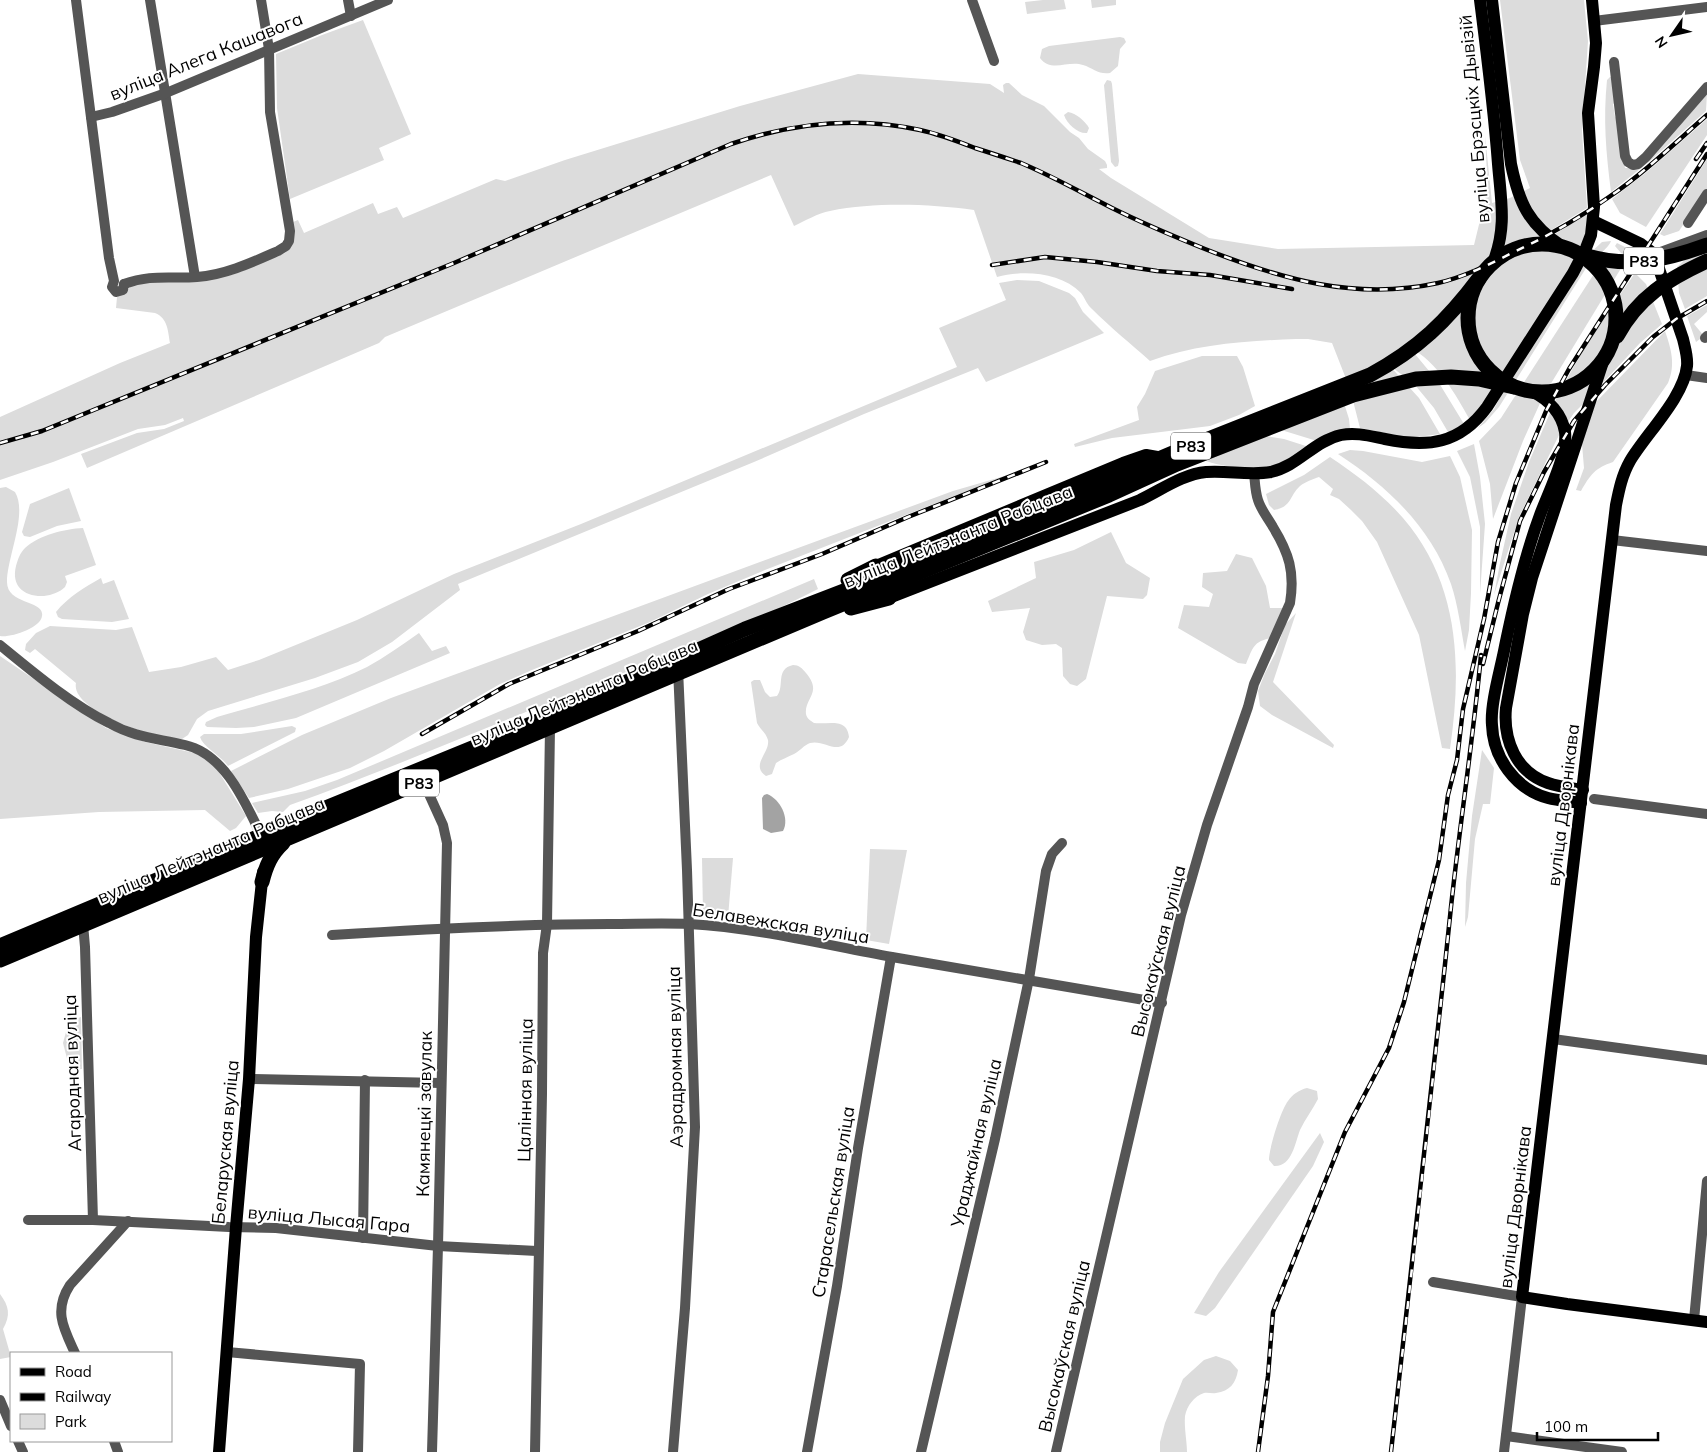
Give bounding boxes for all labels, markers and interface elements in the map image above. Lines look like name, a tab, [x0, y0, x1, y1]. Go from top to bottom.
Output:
street label: вуліца Алега Кашавога	[106, 7, 306, 105]
north arrow	[1647, 10, 1697, 60]
street label: вуліца Брэсцкіх Дывізій	[1453, 14, 1495, 224]
text: N	[1651, 33, 1672, 52]
road number: Р83	[1624, 248, 1664, 274]
road number: Р83	[1171, 432, 1211, 460]
street label: вуліца Лейтэнанта Рабцава	[840, 479, 1076, 593]
street label: вуліца Лейтэнанта Рабцава	[467, 634, 701, 750]
street label: вуліца Дворнікава	[1542, 722, 1584, 888]
road number: Р83	[399, 770, 439, 796]
street label: вуліца Лейтэнанта Рабцава	[94, 792, 328, 908]
street label: Высокаўская вуліца	[1126, 863, 1190, 1039]
street label: Белавежская вуліца	[691, 898, 871, 948]
street label: Аэрадромная вуліца	[662, 966, 688, 1148]
street label: Агародная вуліца	[58, 994, 86, 1152]
street label: Цалінная вуліца	[512, 1018, 538, 1162]
street label: Камянецкі завулак	[411, 1031, 437, 1197]
street label: Ураджайная вуліца	[945, 1056, 1007, 1231]
street label: Беларуская вуліца	[206, 1059, 244, 1225]
street label: Старасельская вуліца	[807, 1105, 859, 1299]
street label: вуліца Дворнікава	[1494, 1124, 1536, 1290]
street label: вуліца Лысая Гара	[247, 1200, 411, 1238]
street label: Высокаўская вуліца	[1033, 1258, 1095, 1434]
legend	[10, 1352, 172, 1442]
text: Road	[55, 1362, 92, 1381]
text: Railway	[55, 1387, 111, 1406]
scale bar	[1537, 1410, 1658, 1442]
text: Park	[55, 1412, 87, 1431]
text: 100 m	[1544, 1417, 1588, 1436]

